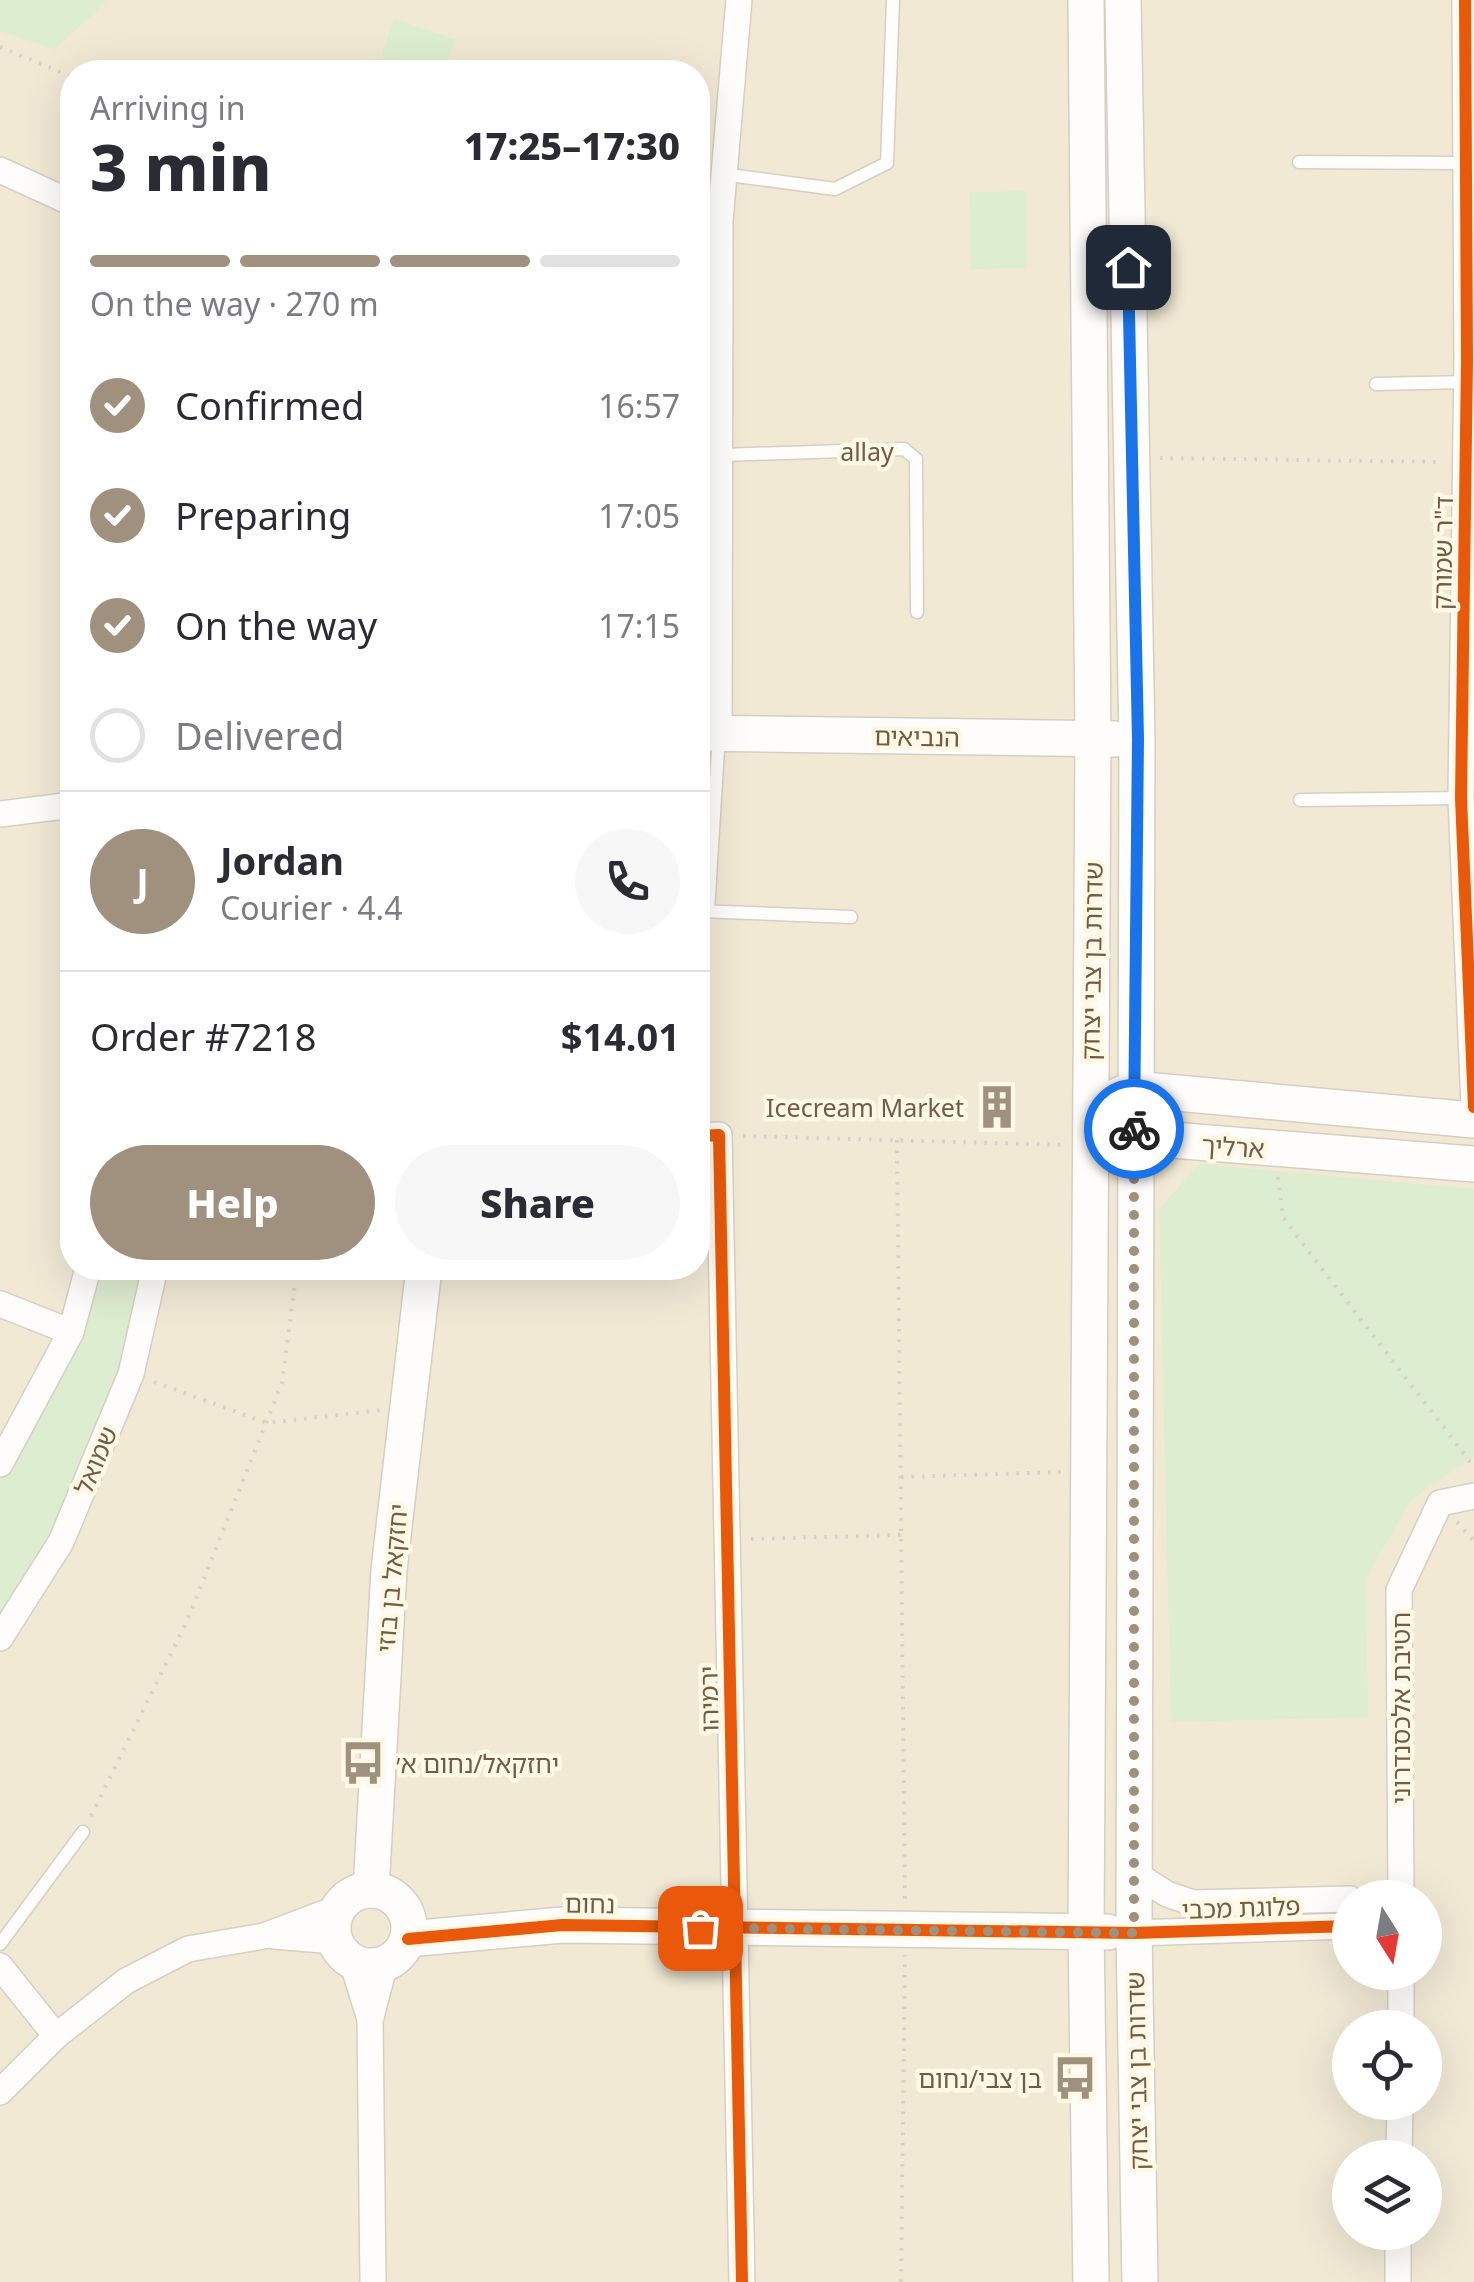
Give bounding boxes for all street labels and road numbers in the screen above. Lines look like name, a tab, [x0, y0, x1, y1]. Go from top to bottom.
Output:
street label: allay	[840, 434, 894, 468]
street label: ד"ר שמורק	[1424, 496, 1460, 610]
street label: הנביאים	[874, 718, 960, 754]
street label: שדרות בן צבי יצחק	[1072, 861, 1110, 1061]
street label: ארליך	[1200, 1127, 1266, 1165]
street label: שמואל	[65, 1421, 125, 1499]
street label: יחזקאל בן בוזי	[368, 1502, 414, 1654]
street label: חטיבת אלכסנדרוני	[1383, 1612, 1417, 1804]
street label: ירמיהו	[690, 1666, 726, 1732]
street label: נחום	[565, 1886, 615, 1920]
street label: פלוגת מכבי	[1181, 1888, 1301, 1926]
street label: שדרות בן צבי יצחק	[1117, 1971, 1155, 2171]

